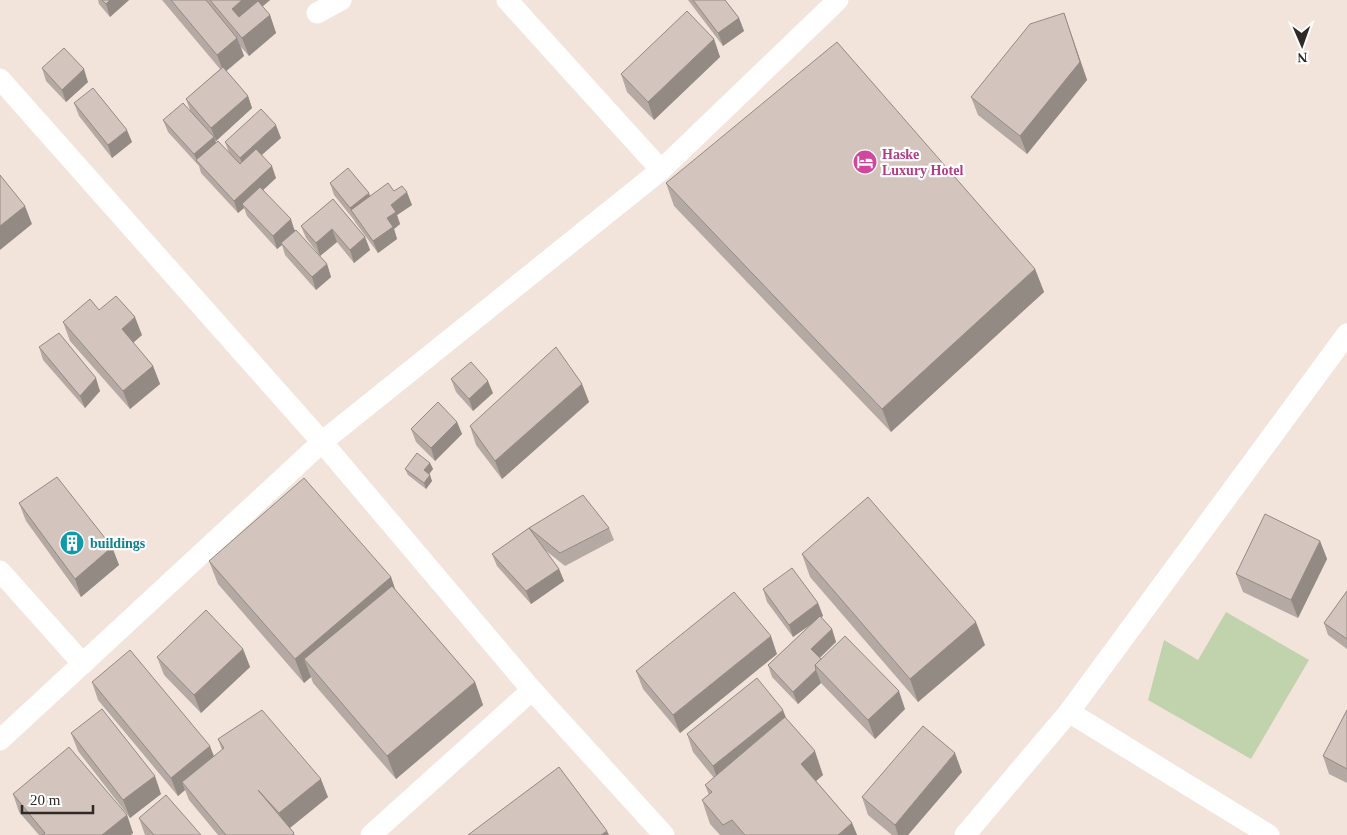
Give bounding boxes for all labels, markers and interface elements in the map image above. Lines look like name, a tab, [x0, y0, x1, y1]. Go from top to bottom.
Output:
north arrow	[1277, 20, 1327, 70]
text: N	[1297, 50, 1308, 65]
place label: Haske Luxury Hotel	[882, 147, 963, 178]
hotel icon: Haske Luxury Hotel	[852, 149, 878, 175]
building icon: buildings	[59, 530, 85, 556]
place label: buildings	[90, 536, 146, 551]
scale bar	[22, 782, 94, 814]
text: 20 m	[30, 792, 61, 808]

